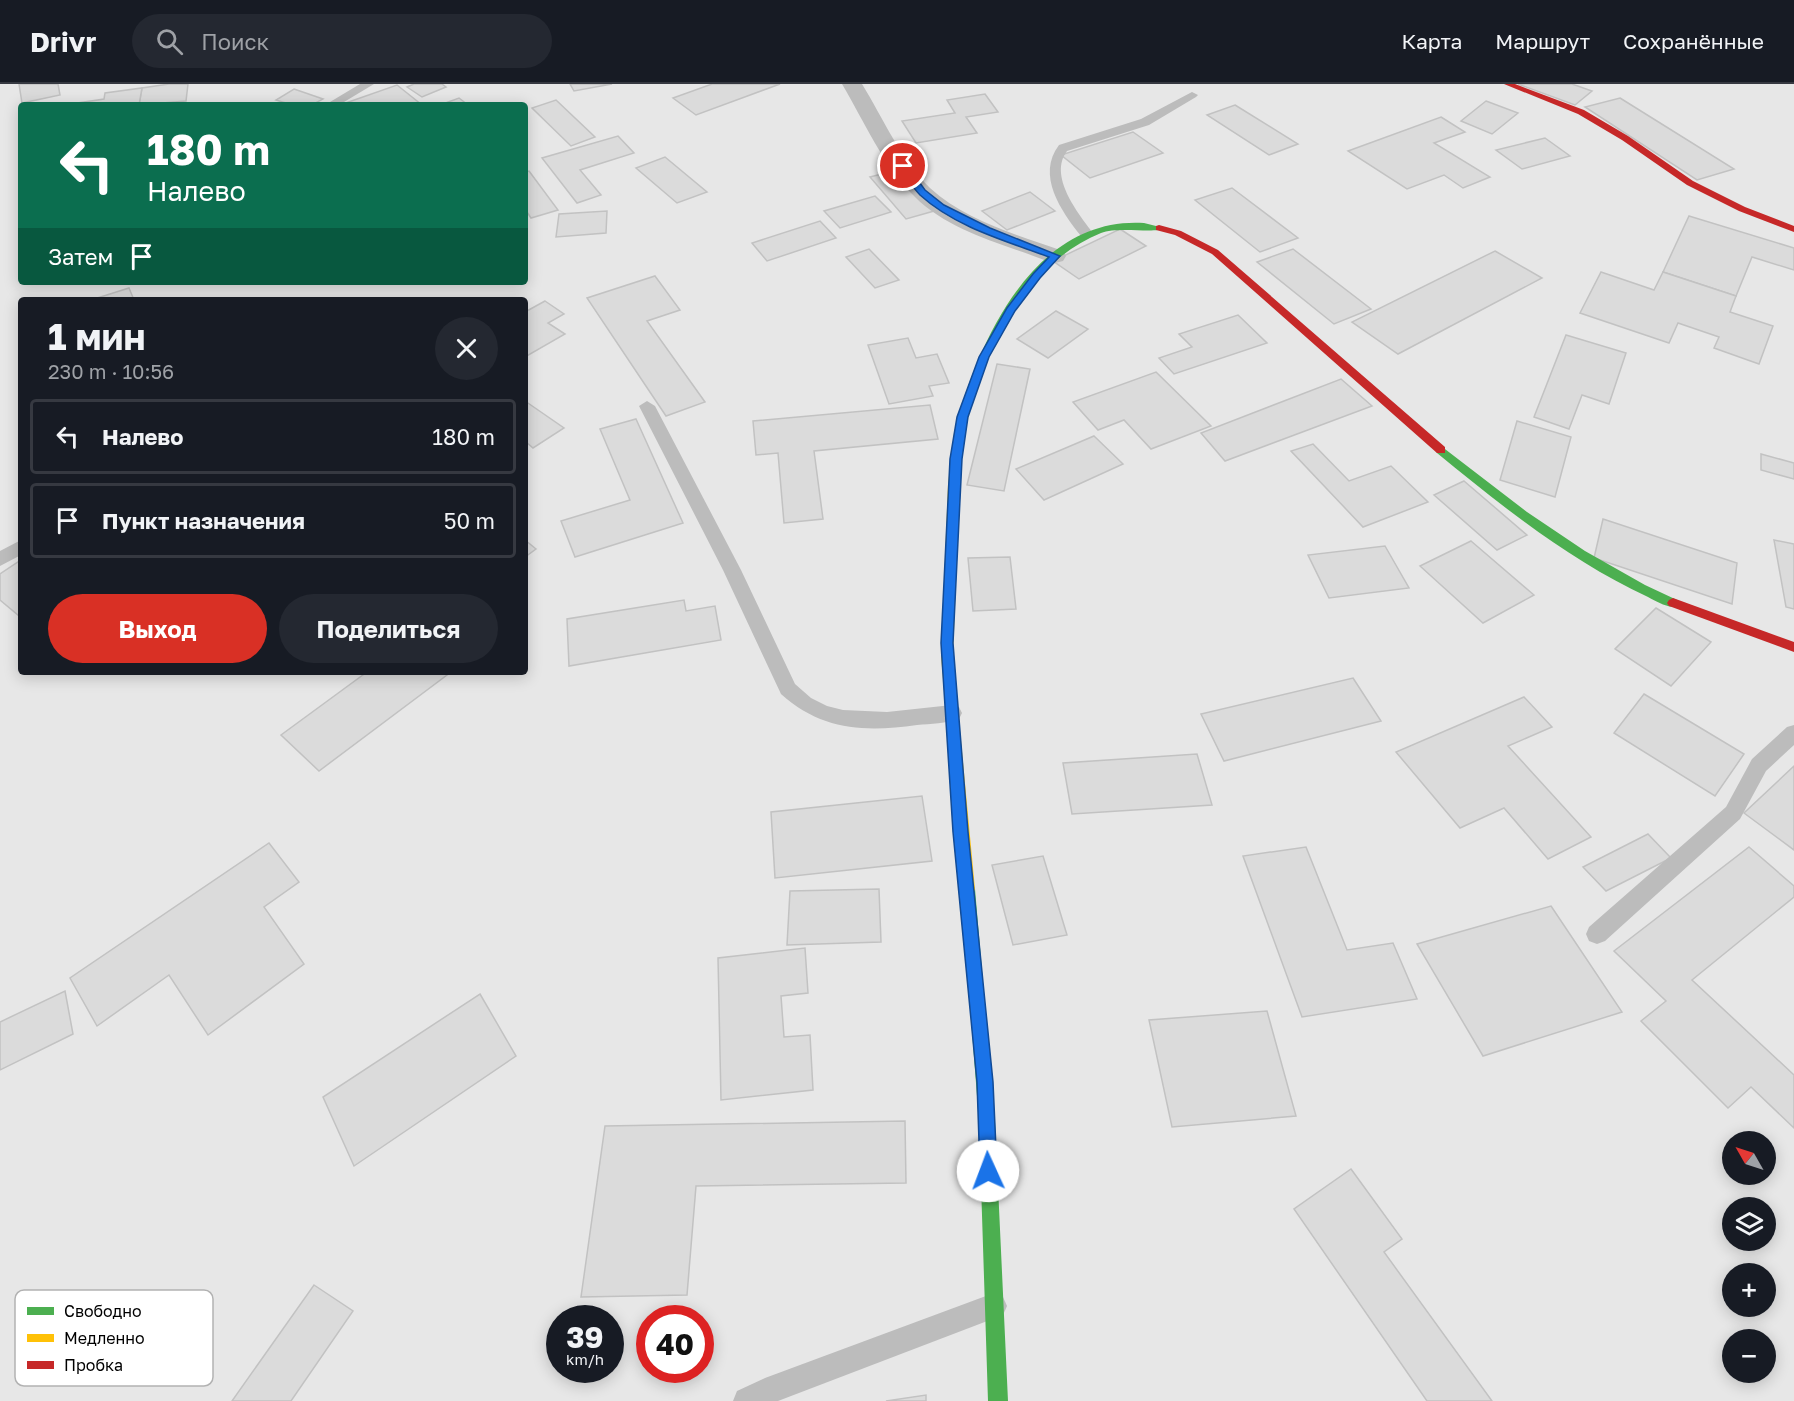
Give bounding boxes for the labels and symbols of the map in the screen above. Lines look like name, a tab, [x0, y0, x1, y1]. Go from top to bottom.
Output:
pin	[877, 140, 928, 191]
north arrow	[1722, 1131, 1776, 1185]
position arrow	[956, 1139, 1020, 1203]
legend	[15, 1290, 213, 1386]
text: Свободно	[64, 1301, 142, 1321]
speed limit sign: 40	[636, 1305, 714, 1383]
text: Медленно	[64, 1328, 145, 1348]
text: Пробка	[64, 1355, 123, 1375]

